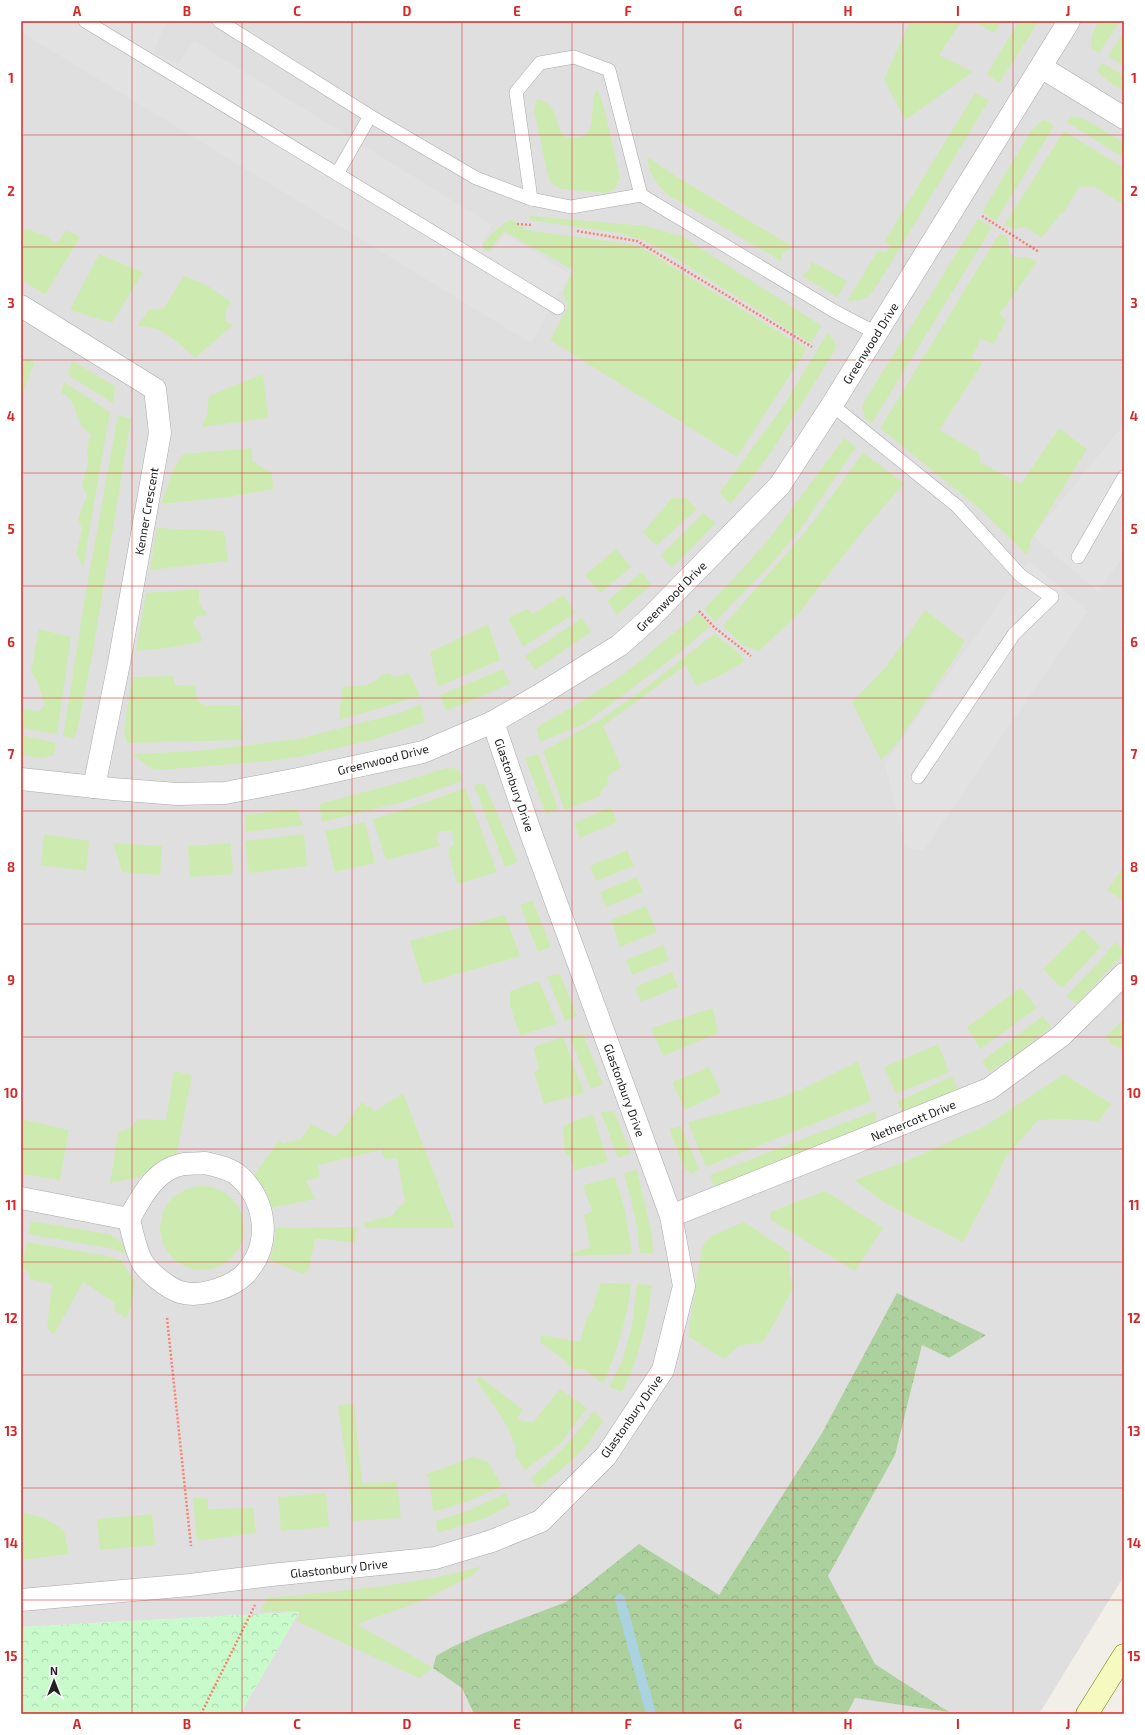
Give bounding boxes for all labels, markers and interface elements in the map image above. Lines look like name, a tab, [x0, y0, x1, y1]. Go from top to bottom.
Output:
text: A	[73, 3, 82, 19]
text: B	[183, 3, 191, 19]
text: C	[293, 3, 301, 19]
text: D	[403, 3, 412, 19]
text: E	[513, 3, 521, 19]
text: F	[624, 3, 632, 19]
text: G	[734, 3, 742, 19]
text: H	[844, 3, 853, 19]
text: I	[956, 3, 960, 19]
text: J	[1066, 3, 1070, 19]
text: 1	[8, 70, 14, 86]
text: 1	[1131, 70, 1137, 86]
text: 2	[7, 183, 15, 199]
text: 2	[1130, 183, 1138, 199]
text: 3	[7, 295, 15, 311]
text: 3	[1130, 295, 1138, 311]
street label: Greenwood Drive	[839, 300, 901, 386]
text: 4	[7, 408, 15, 424]
text: 4	[1130, 408, 1138, 424]
street label: Kenner Crescent	[131, 466, 161, 556]
text: 5	[7, 521, 15, 537]
text: 5	[1130, 521, 1138, 537]
street label: Greenwood Drive	[633, 558, 709, 634]
text: 6	[7, 634, 15, 650]
text: 6	[1130, 634, 1138, 650]
street label: Glastonbury Drive	[492, 736, 538, 834]
street label: Greenwood Drive	[336, 741, 430, 777]
text: 7	[8, 746, 15, 762]
text: 7	[1131, 746, 1138, 762]
text: 8	[7, 859, 15, 875]
text: 8	[1130, 859, 1138, 875]
text: 9	[7, 972, 15, 988]
text: 9	[1130, 972, 1138, 988]
street label: Glastonbury Drive	[602, 1042, 648, 1138]
text: 10	[4, 1085, 18, 1101]
text: 10	[1127, 1085, 1141, 1101]
street label: Nethercott Drive	[868, 1097, 958, 1143]
text: 11	[5, 1197, 17, 1213]
text: 11	[1128, 1197, 1140, 1213]
text: 12	[4, 1310, 18, 1326]
text: 12	[1127, 1310, 1141, 1326]
street label: Glastonbury Drive	[597, 1372, 665, 1460]
text: 13	[5, 1423, 18, 1439]
text: 13	[1128, 1423, 1141, 1439]
text: 14	[4, 1535, 18, 1551]
text: 14	[1127, 1535, 1141, 1551]
street label: Glastonbury Drive	[290, 1556, 388, 1580]
text: 15	[5, 1648, 17, 1664]
text: 15	[1128, 1648, 1140, 1664]
north arrow	[34, 1661, 74, 1701]
text: N	[50, 1664, 58, 1677]
text: A	[73, 1716, 82, 1732]
text: B	[183, 1716, 191, 1732]
text: C	[293, 1716, 301, 1732]
text: D	[403, 1716, 412, 1732]
text: E	[513, 1716, 521, 1732]
text: F	[624, 1716, 632, 1732]
text: G	[734, 1716, 742, 1732]
text: H	[844, 1716, 853, 1732]
text: I	[956, 1716, 960, 1732]
text: J	[1066, 1716, 1070, 1732]

